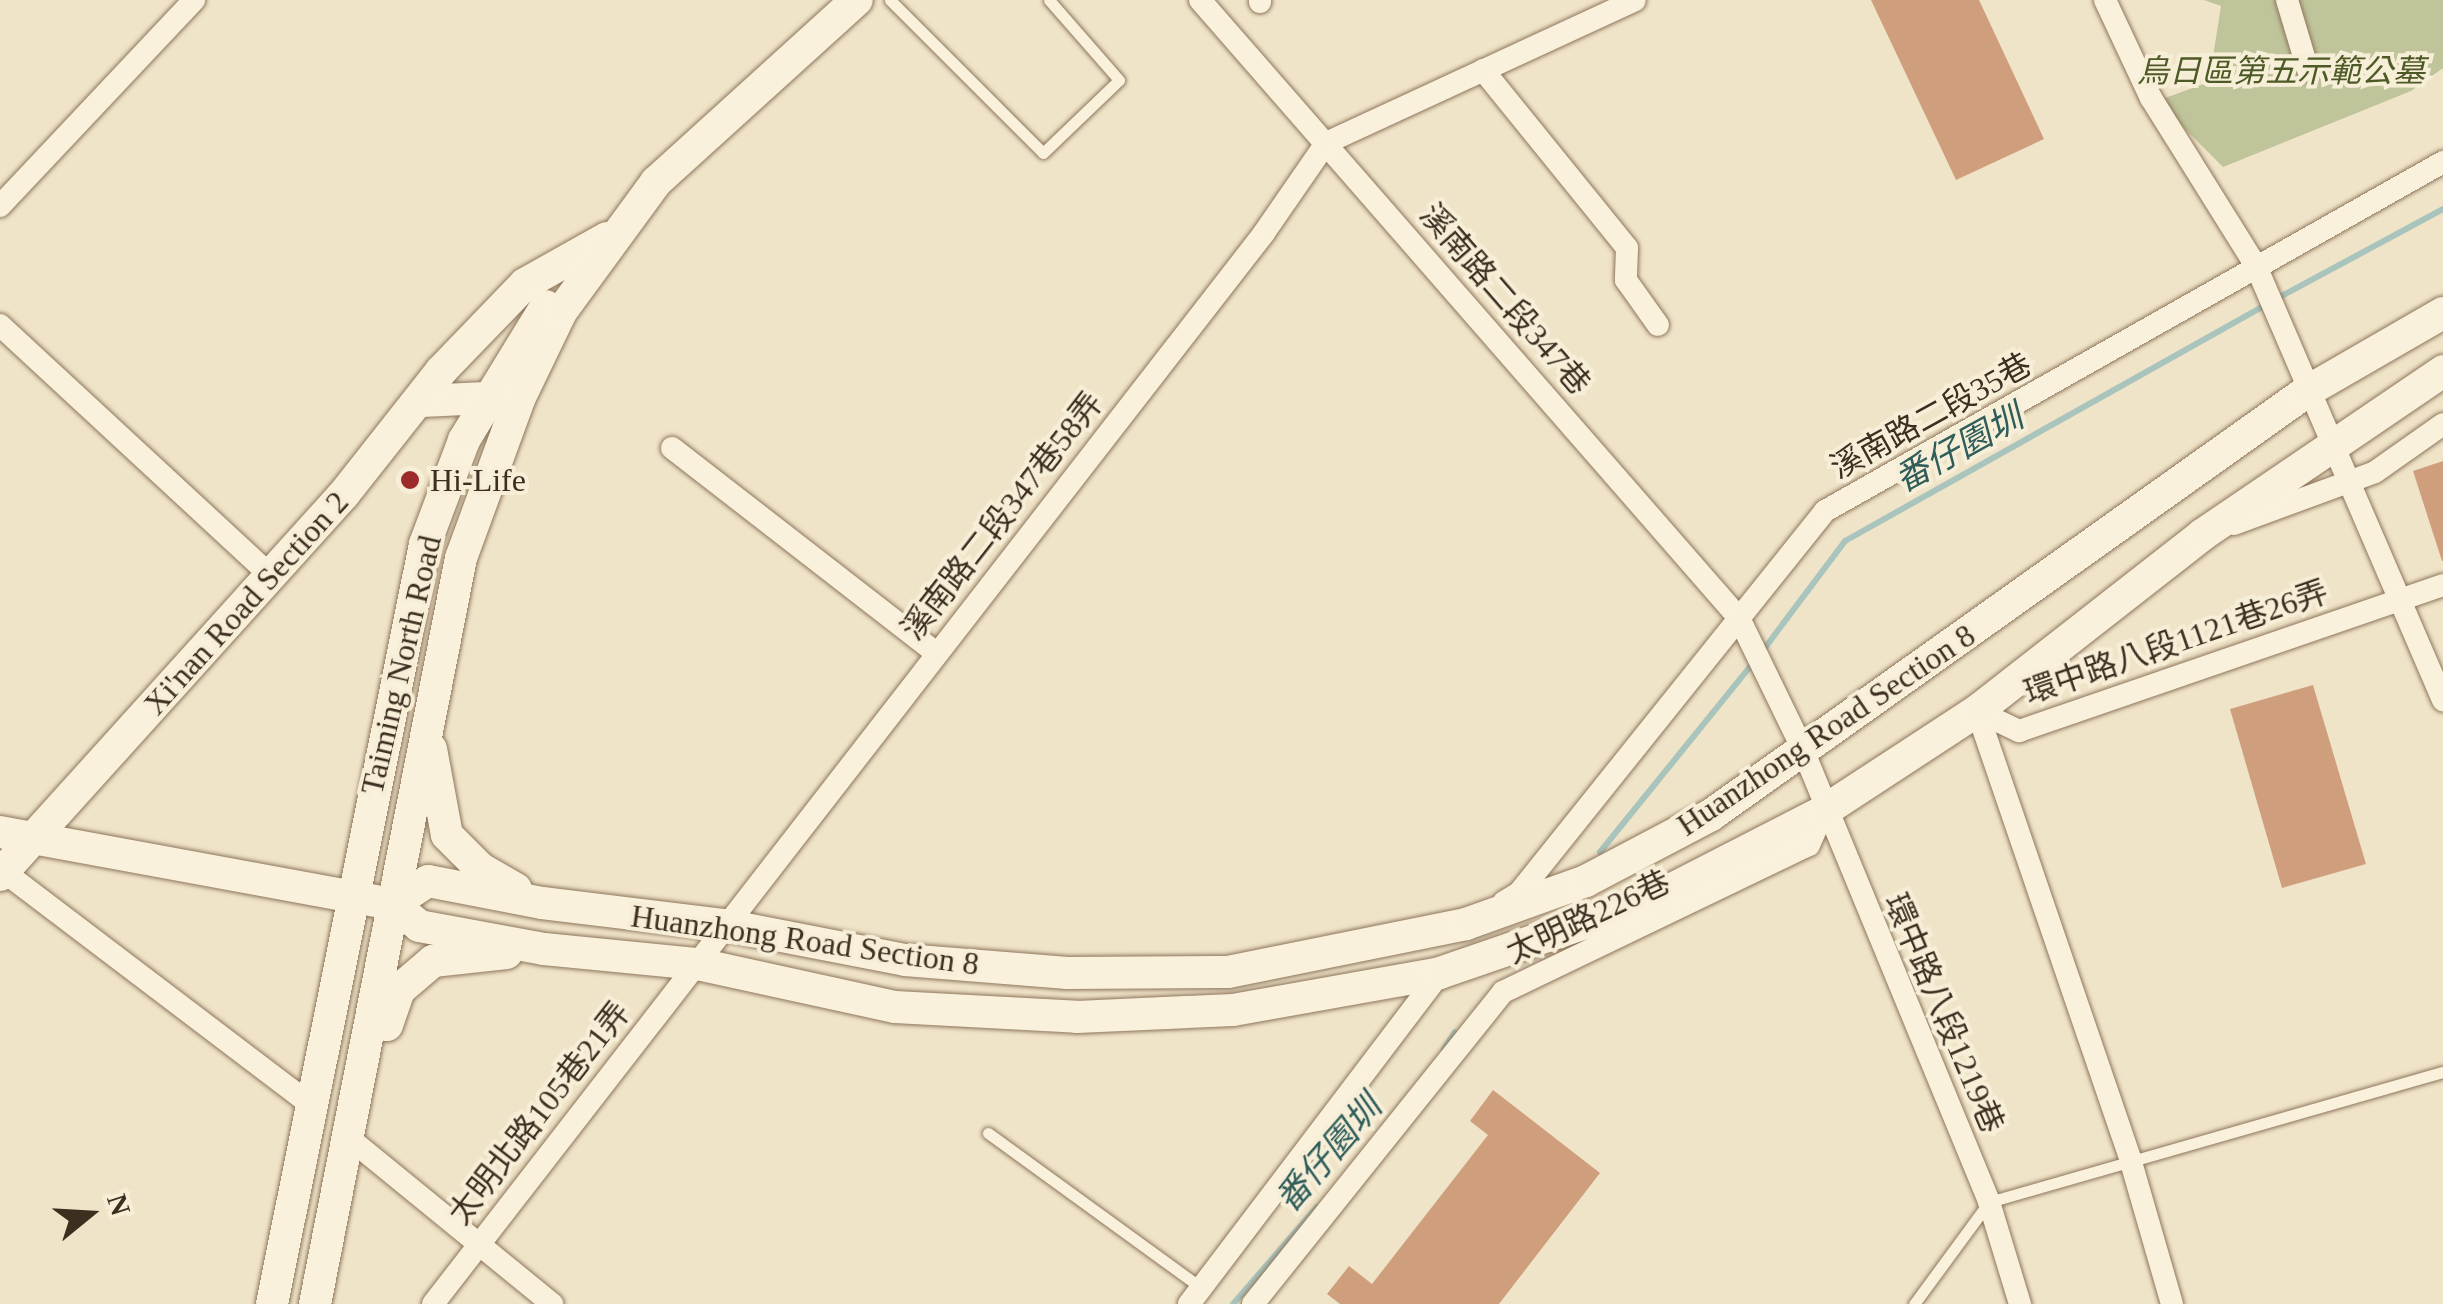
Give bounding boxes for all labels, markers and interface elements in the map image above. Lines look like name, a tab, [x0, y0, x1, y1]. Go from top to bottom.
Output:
park label: 烏日區第五示範公墓	[2137, 52, 2425, 90]
street label: 溪南路二段347巷	[1412, 196, 1598, 402]
street label: 溪南路二段35巷	[1824, 345, 2038, 487]
street label: 溪南路二段347巷58弄	[893, 384, 1111, 648]
water label: 番仔園圳	[1888, 397, 2030, 501]
place label: Hi-Life	[430, 461, 526, 499]
marker: Hi-Life	[399, 469, 421, 491]
street label: Xi'nan Road Section 2	[136, 483, 356, 723]
street label: Taiming North Road	[353, 532, 449, 798]
street label: 環中路八段1121巷26弄	[2019, 572, 2333, 712]
street label: Huanzhong Road Section 8	[1670, 616, 1982, 844]
street label: 太明路226巷	[1500, 862, 1676, 972]
street label: 環中路八段1219巷	[1876, 888, 2012, 1138]
street label: Huanzhong Road Section 8	[629, 897, 981, 983]
street label: 太明北路105巷21弄	[440, 994, 638, 1232]
water label: 番仔園圳	[1267, 1087, 1391, 1221]
north arrow	[40, 1164, 140, 1264]
text: N	[101, 1190, 137, 1219]

